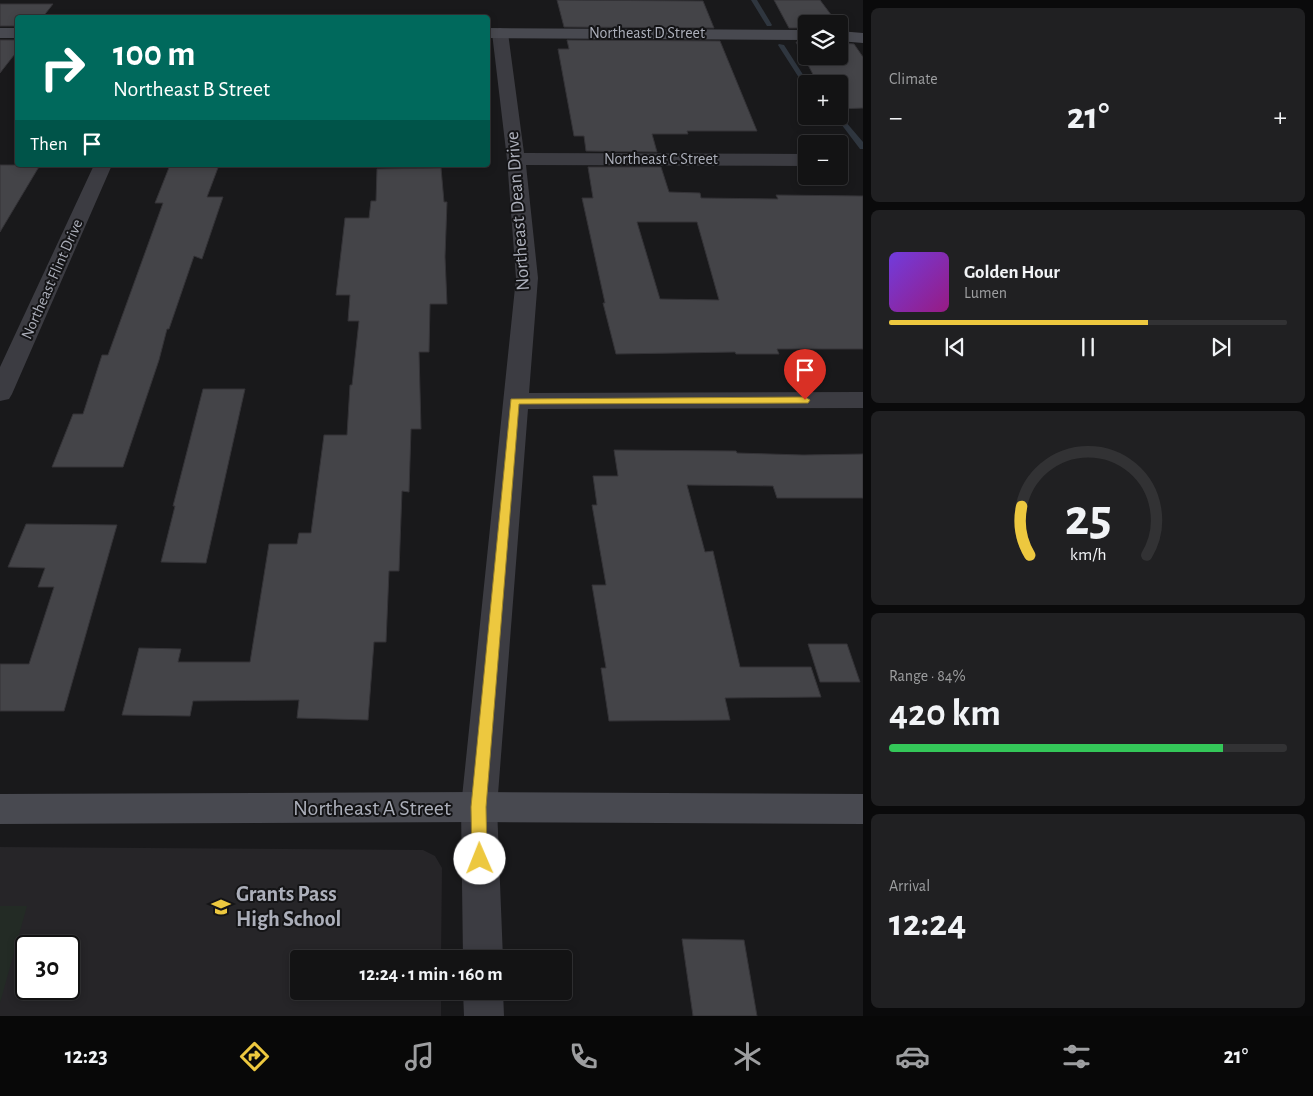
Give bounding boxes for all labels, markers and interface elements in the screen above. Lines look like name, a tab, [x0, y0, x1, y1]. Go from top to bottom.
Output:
map controls	[798, 15, 848, 185]
button: layers	[798, 15, 848, 65]
street label: Northeast D Street	[589, 25, 705, 41]
icon: right	[30, 35, 95, 100]
text: 100 m	[113, 37, 196, 72]
text: Climate	[889, 71, 938, 87]
button: +	[798, 75, 848, 125]
text: Northeast B Street	[113, 78, 270, 100]
text: 21°	[1067, 98, 1109, 136]
text: −	[889, 104, 902, 132]
text: +	[1274, 104, 1287, 132]
icon: arrive	[78, 130, 106, 158]
street label: Northeast Dean Drive	[503, 131, 533, 291]
text: Then	[30, 135, 68, 154]
button: −	[798, 135, 848, 185]
street label: Northeast C Street	[604, 151, 718, 167]
street label: Northeast Flint Drive	[18, 217, 86, 341]
text: Golden Hour	[964, 263, 1060, 282]
text: Lumen	[964, 285, 1007, 301]
icon: previous	[941, 333, 969, 361]
icon: pause	[1074, 333, 1102, 361]
icon: next	[1207, 333, 1235, 361]
pin	[784, 349, 826, 400]
icon: arrive	[791, 356, 819, 384]
text: 25	[1065, 492, 1111, 544]
text: km/h	[1070, 546, 1106, 564]
text: Range · 84%	[889, 668, 966, 684]
text: 420 km	[889, 695, 1001, 733]
street label: Northeast A Street	[293, 797, 451, 819]
position arrow	[453, 832, 505, 884]
text: Arrival	[889, 878, 930, 894]
place label: Grants Pass High School	[236, 883, 341, 930]
school or university icon: Grants Pass High School	[210, 896, 232, 918]
text: 12:24	[889, 905, 966, 943]
speed limit sign: 30	[15, 935, 80, 1000]
text: 12:24 · 1 min · 160 m	[360, 965, 503, 984]
icon: directions	[237, 1039, 272, 1074]
icon: music	[402, 1039, 437, 1074]
icon: phone	[566, 1039, 601, 1074]
icon: climate	[730, 1039, 765, 1074]
icon: car	[895, 1039, 930, 1074]
icon: filters	[1059, 1039, 1094, 1074]
text: 12:23	[65, 1045, 108, 1067]
text: 21°	[1223, 1045, 1248, 1067]

